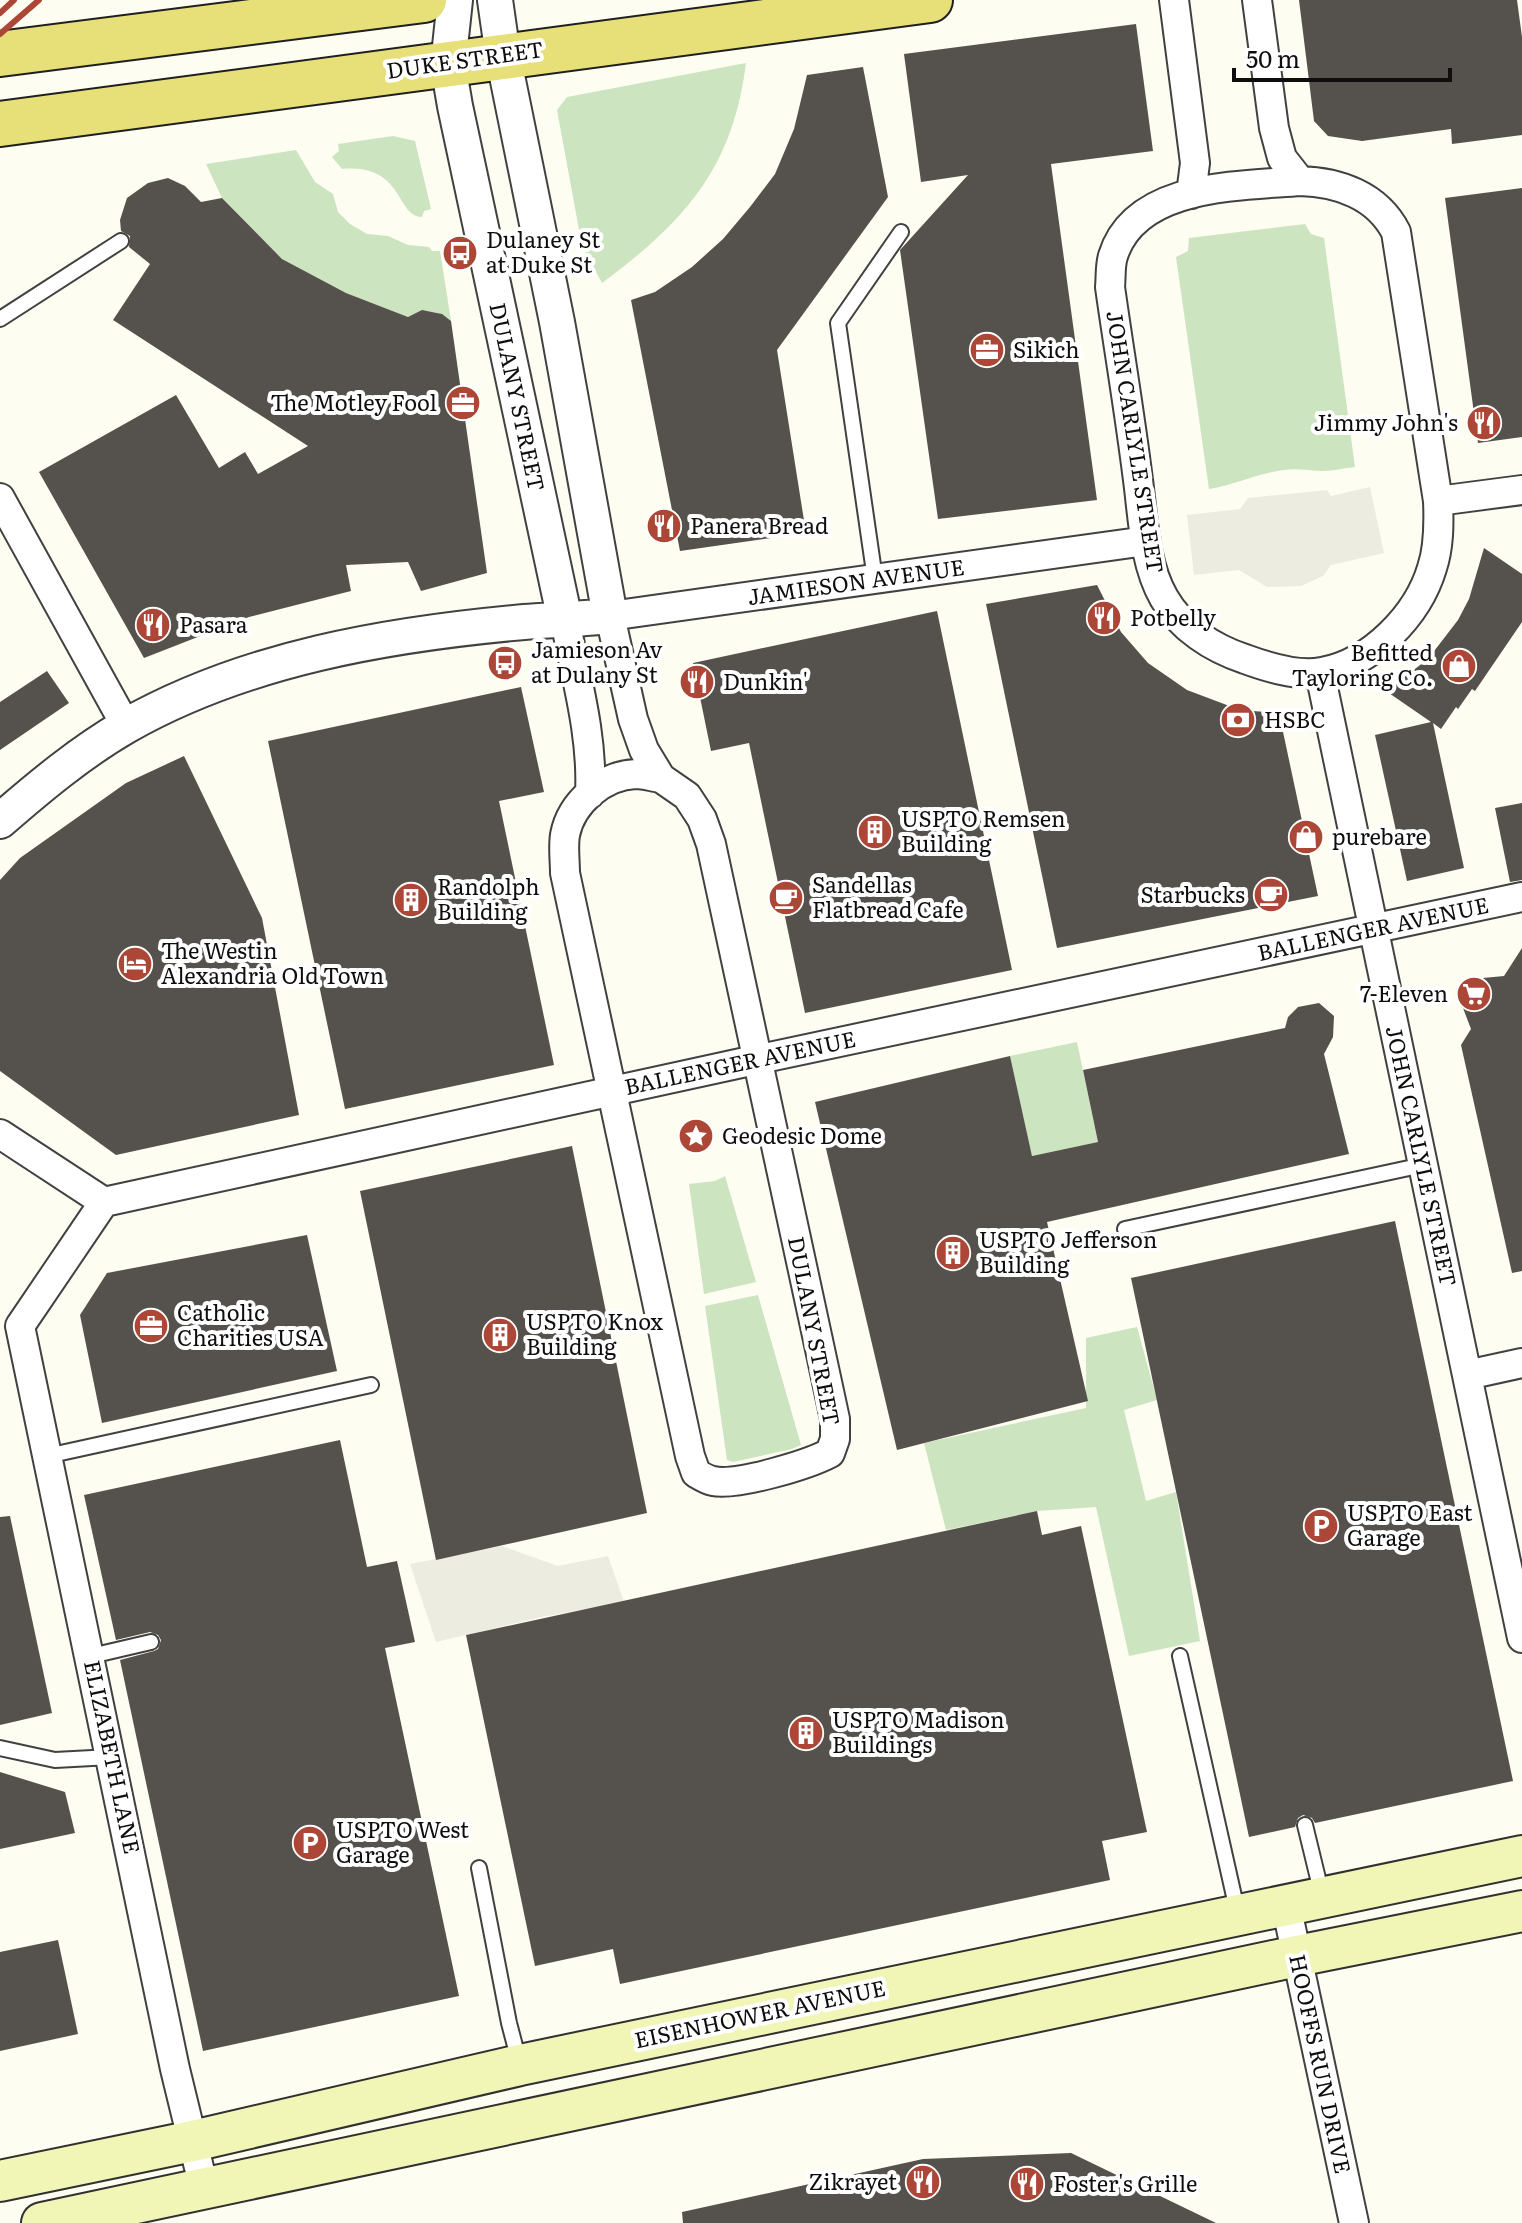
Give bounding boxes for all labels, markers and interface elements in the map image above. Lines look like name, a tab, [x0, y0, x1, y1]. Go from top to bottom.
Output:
street label: DUKE STREET	[384, 31, 545, 86]
scale bar	[1234, 32, 1450, 82]
text: 50 m	[1246, 40, 1300, 75]
place label: Dulaney St at Duke St	[486, 222, 600, 280]
bus stop icon: Dulaney St at Duke St	[441, 234, 479, 272]
street label: DULANY STREET	[482, 299, 555, 494]
street label: JOHN CARLYLE STREET	[1099, 308, 1174, 575]
office icon: Sikich	[968, 331, 1006, 369]
place label: Sikich	[1013, 332, 1080, 365]
office icon: The Motley Fool	[444, 384, 482, 422]
place label: The Motley Fool	[270, 385, 437, 418]
restaurant icon: Jimmy John's	[1465, 404, 1503, 442]
place label: Jimmy John's	[1314, 405, 1458, 438]
restaurant icon: Panera Bread	[645, 507, 683, 545]
place label: Panera Bread	[690, 508, 829, 541]
street label: JAMIESON AVENUE	[745, 549, 966, 612]
restaurant icon: Potbelly	[1085, 599, 1123, 637]
place label: Potbelly	[1130, 600, 1216, 633]
restaurant icon: Pasara	[134, 606, 172, 644]
place label: Pasara	[179, 607, 248, 640]
place label: Jamieson Av at Dulany St	[531, 632, 663, 690]
place label: Befitted Tayloring Co.	[1291, 635, 1433, 693]
bus stop icon: Jamieson Av at Dulany St	[486, 644, 524, 682]
shop icon: Befitted Tayloring Co.	[1440, 647, 1478, 685]
restaurant icon: Dunkin'	[678, 663, 716, 701]
place label: Dunkin'	[723, 664, 808, 697]
bank icon: HSBC	[1219, 701, 1257, 739]
place label: HSBC	[1264, 702, 1326, 735]
place label: USPTO Remsen Building	[901, 801, 1065, 859]
building icon: USPTO Remsen Building	[856, 813, 894, 851]
shop icon: purebare	[1287, 818, 1325, 856]
place label: purebare	[1332, 819, 1427, 852]
place label: Sandellas Flatbread Cafe	[812, 867, 964, 925]
place label: Randolph Building	[437, 869, 540, 927]
cafe icon: Starbucks	[1252, 876, 1290, 914]
place label: Starbucks	[1140, 877, 1245, 910]
cafe icon: Sandellas Flatbread Cafe	[767, 879, 805, 917]
building icon: Randolph Building	[392, 881, 430, 919]
street label: BALLENGER AVENUE	[1254, 887, 1491, 968]
place label: The Westin Alexandria Old Town	[161, 933, 384, 991]
hotel icon: The Westin Alexandria Old Town	[116, 945, 154, 983]
supermarket icon: 7-Eleven	[1455, 975, 1493, 1013]
place label: 7-Eleven	[1360, 976, 1448, 1009]
street label: BALLENGER AVENUE	[621, 1021, 858, 1102]
street label: JOHN CARLYLE STREET	[1379, 1022, 1466, 1289]
place icon: Geodesic Dome	[677, 1117, 715, 1155]
place label: Geodesic Dome	[722, 1118, 882, 1151]
place label: USPTO Jefferson Building	[979, 1222, 1157, 1280]
street label: DULANY STREET	[781, 1233, 850, 1428]
building icon: USPTO Jefferson Building	[934, 1234, 972, 1272]
place label: Catholic Charities USA	[177, 1295, 324, 1353]
place label: USPTO Knox Building	[526, 1304, 664, 1362]
office icon: Catholic Charities USA	[132, 1307, 170, 1345]
building icon: USPTO Knox Building	[481, 1316, 519, 1354]
place label: USPTO East Garage	[1347, 1495, 1473, 1553]
parking icon: USPTO East Garage	[1302, 1507, 1340, 1545]
street label: ELIZABETH LANE	[77, 1657, 150, 1857]
place label: USPTO Madison Buildings	[832, 1702, 1004, 1760]
building icon: USPTO Madison Buildings	[787, 1714, 825, 1752]
place label: USPTO West Garage	[336, 1812, 469, 1870]
parking icon: USPTO West Garage	[291, 1824, 329, 1862]
street label: HOOFFS RUN DRIVE	[1282, 1951, 1361, 2176]
street label: EISENHOWER AVENUE	[631, 1970, 888, 2055]
restaurant icon: Zikrayet	[904, 2163, 942, 2201]
place label: Zikrayet	[809, 2164, 897, 2197]
restaurant icon: Foster's Grille	[1008, 2165, 1046, 2203]
place label: Foster's Grille	[1053, 2166, 1197, 2199]

